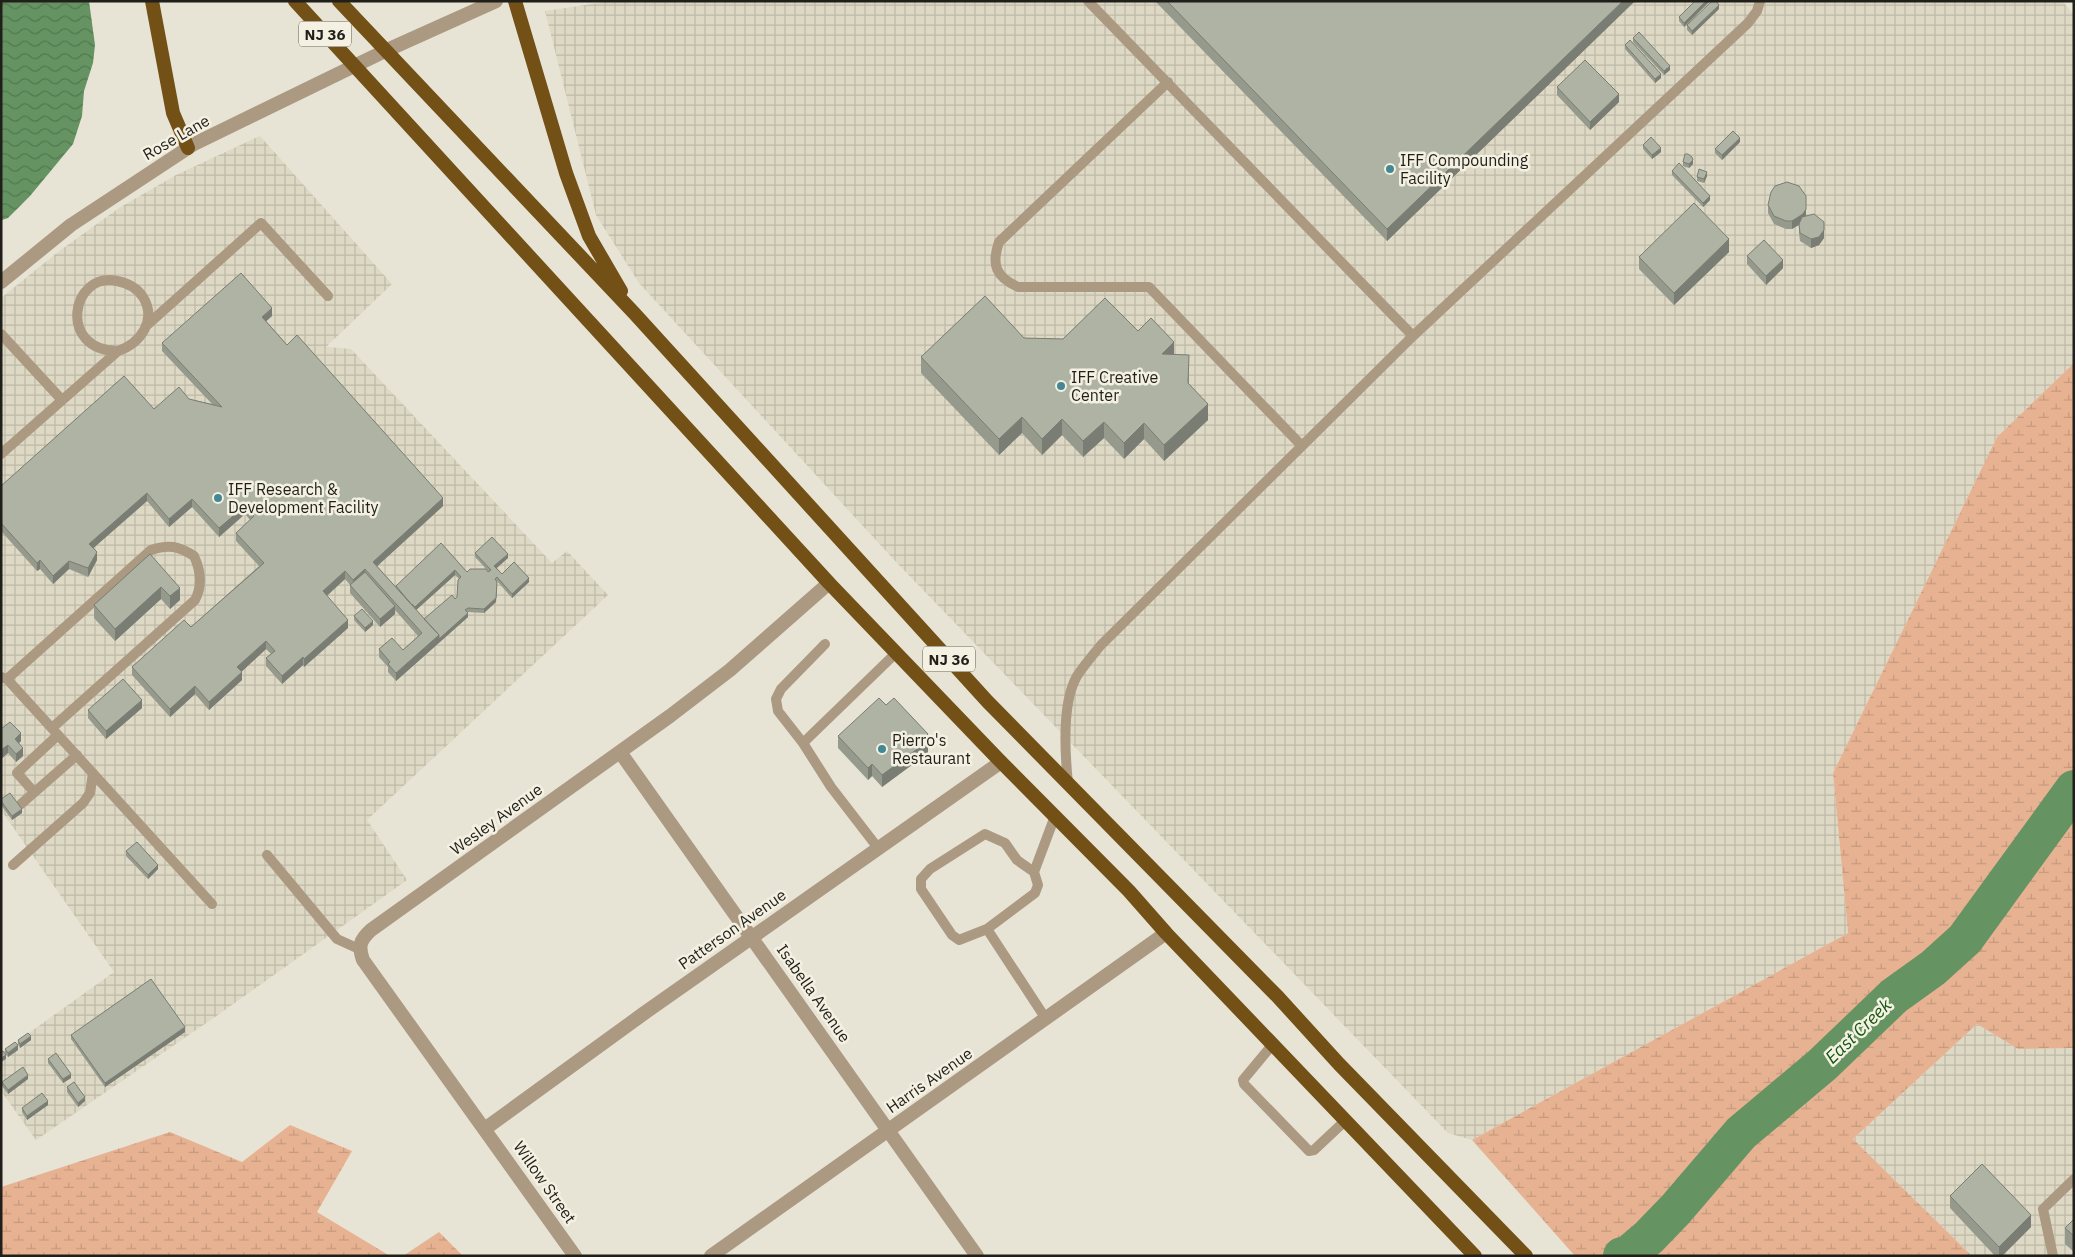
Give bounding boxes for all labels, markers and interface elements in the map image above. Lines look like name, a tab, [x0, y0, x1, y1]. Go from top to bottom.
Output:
road number: NJ 36	[299, 22, 351, 46]
street label: Rose Lane	[139, 110, 213, 164]
place label: IFF Compounding Facility	[1400, 150, 1529, 188]
marker: IFF Compounding Facility	[1384, 163, 1396, 175]
place label: IFF Creative Center	[1071, 367, 1158, 405]
marker: IFF Creative Center	[1055, 380, 1067, 392]
place label: IFF Research & Development Facility	[228, 479, 379, 517]
marker: IFF Research & Development Facility	[212, 492, 224, 504]
road number: NJ 36	[923, 646, 975, 672]
place label: Pierro's Restaurant	[892, 730, 971, 768]
marker: Pierro's Restaurant	[876, 743, 888, 755]
street label: Wesley Avenue	[446, 779, 546, 859]
street label: Patterson Avenue	[674, 884, 790, 974]
street label: Isabella Avenue	[773, 940, 855, 1046]
water label: East Creek	[1820, 993, 1897, 1068]
street label: Harris Avenue	[882, 1043, 976, 1117]
street label: Willow Street	[509, 1137, 581, 1227]

